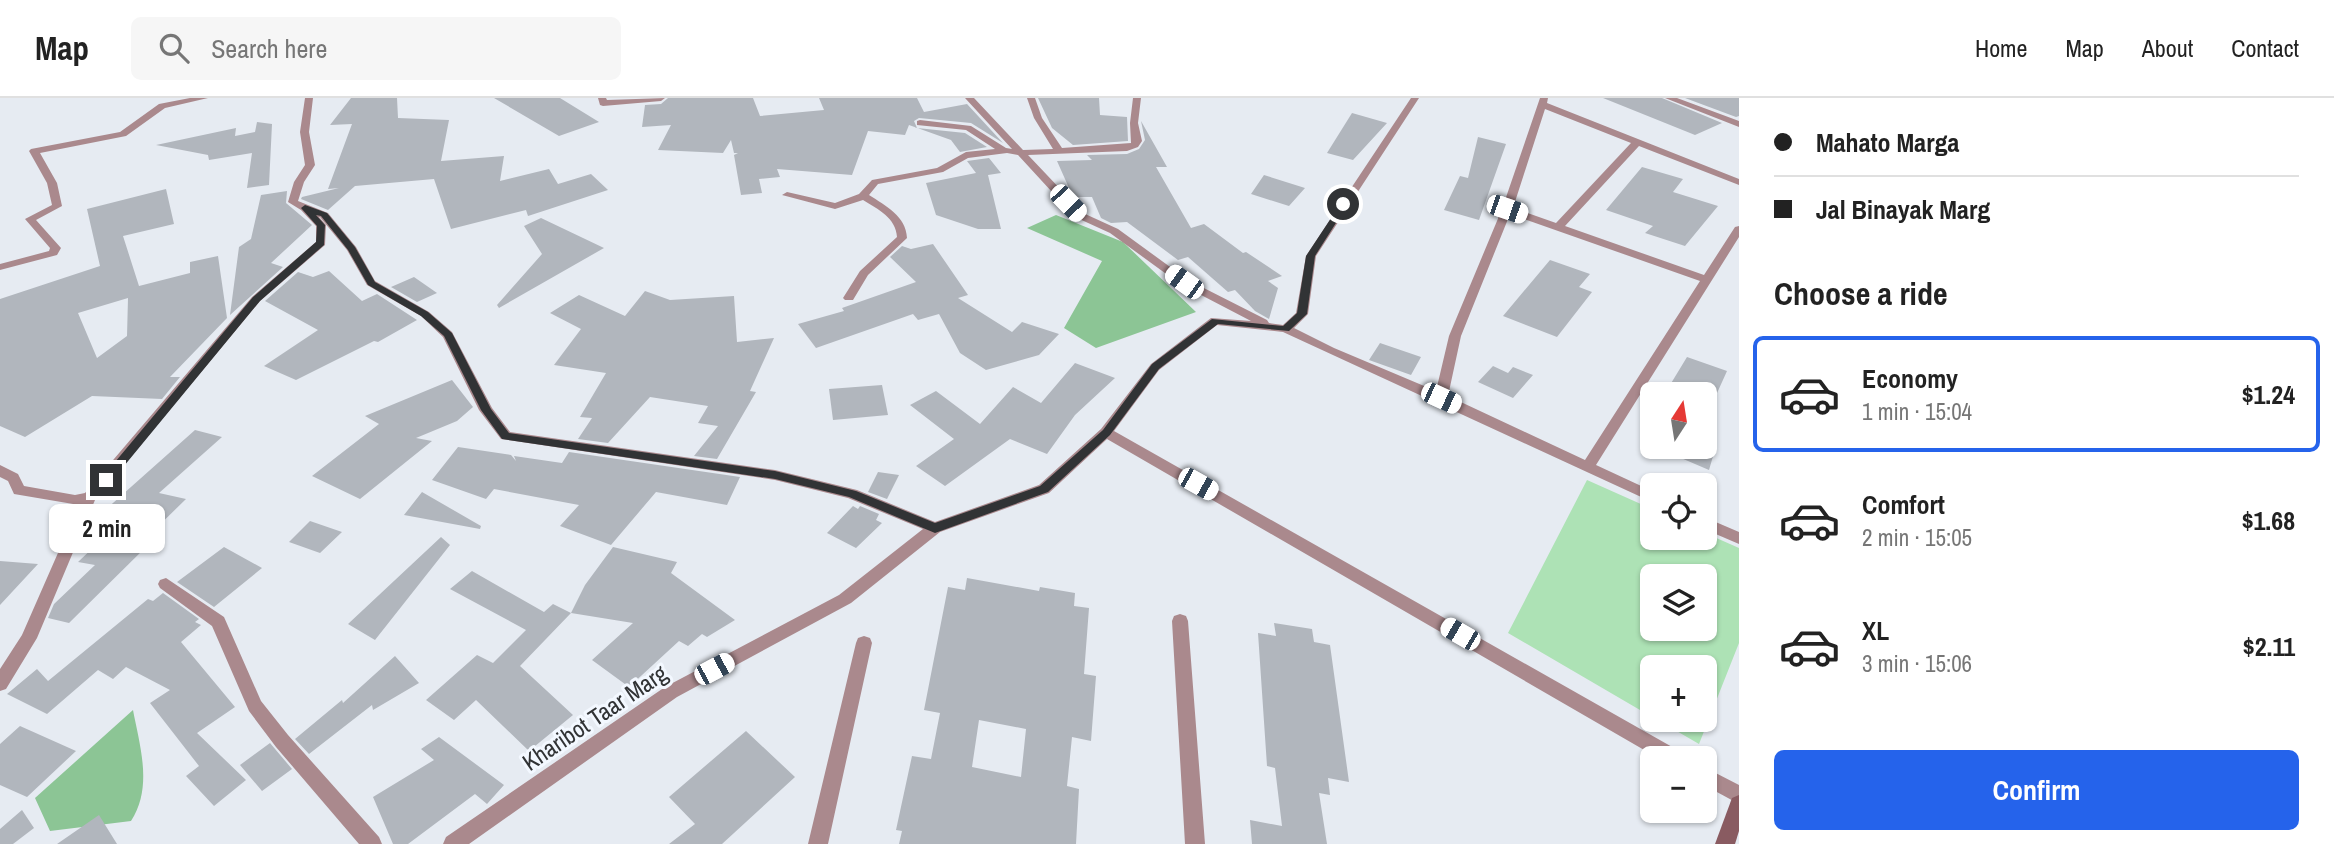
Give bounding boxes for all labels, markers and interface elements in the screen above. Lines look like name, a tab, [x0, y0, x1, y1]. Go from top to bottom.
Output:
search box	[131, 17, 621, 80]
text: Map	[35, 26, 89, 70]
icon: search	[155, 29, 193, 67]
text: Search here	[211, 31, 327, 66]
text: Home	[1975, 32, 2027, 64]
text: Map	[2065, 32, 2104, 64]
text: About	[2142, 32, 2193, 64]
text: Contact	[2231, 32, 2299, 64]
text: Mahato Marga	[1816, 125, 1959, 160]
car	[1046, 181, 1091, 225]
route start	[1327, 188, 1359, 220]
car	[1484, 192, 1531, 226]
text: Jal Binayak Marg	[1816, 192, 1990, 227]
car	[1161, 261, 1208, 303]
text: Choose a ride	[1774, 272, 1948, 315]
text: Economy	[1862, 361, 1958, 396]
icon: car	[1778, 363, 1841, 426]
text: $1.24	[2242, 377, 2295, 412]
car	[1418, 380, 1465, 416]
north arrow	[1640, 382, 1717, 458]
map controls	[1640, 382, 1717, 823]
text: 1 min · 15:04	[1862, 396, 1972, 427]
route end	[90, 464, 122, 496]
car	[1175, 465, 1222, 503]
button: locate	[1640, 473, 1717, 550]
text: Comfort	[1862, 487, 1945, 522]
icon: car	[1778, 489, 1841, 552]
text: $1.68	[2242, 503, 2295, 538]
callout: 2 min	[48, 504, 164, 554]
text: 2 min	[82, 513, 132, 544]
text: 2 min · 15:05	[1862, 522, 1972, 553]
button: layers	[1640, 564, 1717, 641]
text: XL	[1862, 613, 1889, 648]
car	[1437, 614, 1484, 654]
icon: car	[1778, 615, 1841, 678]
text: $2.11	[2243, 629, 2295, 664]
text: 3 min · 15:06	[1862, 648, 1972, 679]
car	[691, 650, 738, 688]
button: +	[1640, 655, 1717, 732]
street label: Kharibot Taar Marg	[516, 657, 673, 778]
button: −	[1640, 746, 1717, 823]
button: Confirm	[1774, 750, 2299, 830]

